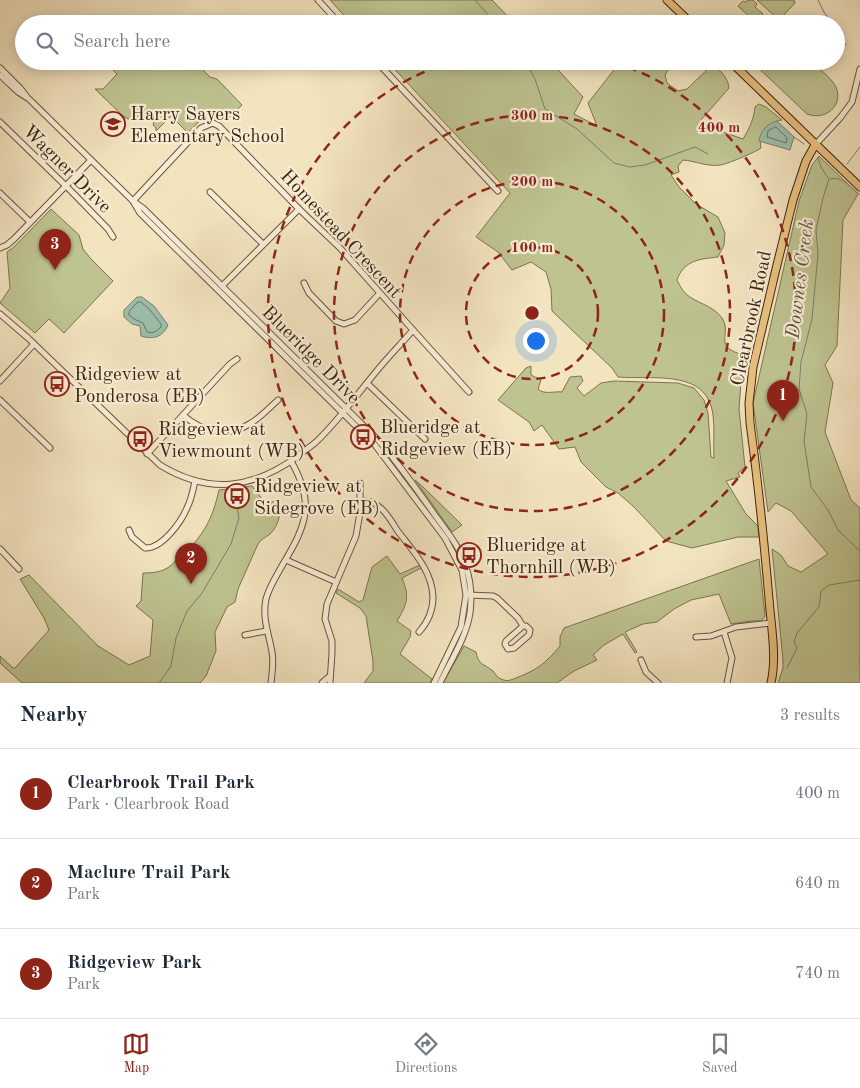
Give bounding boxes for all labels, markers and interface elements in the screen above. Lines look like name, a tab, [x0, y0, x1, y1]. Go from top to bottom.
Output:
search box	[15, 15, 845, 70]
icon: search	[33, 29, 61, 57]
text: Search here	[73, 33, 170, 52]
place label: Harry Sayers Elementary School	[130, 106, 285, 147]
text: 300 m	[511, 109, 553, 124]
school or university icon: Harry Sayers Elementary School	[100, 111, 126, 137]
text: 400 m	[698, 121, 740, 136]
street label: Wagner Drive	[18, 122, 114, 218]
street label: Homestead Crescent	[276, 167, 404, 303]
text: 200 m	[511, 175, 553, 190]
water label: Downes Creek	[784, 218, 818, 341]
pin: 3	[39, 229, 71, 270]
text: 100 m	[511, 241, 553, 256]
street label: Clearbrook Road	[729, 249, 776, 388]
street label: Blueridge Drive	[258, 303, 363, 408]
centre of rings	[523, 304, 541, 322]
your location	[523, 328, 549, 354]
place label: Ridgeview at Ponderosa (EB)	[74, 366, 205, 407]
bus stop icon: Ridgeview at Ponderosa (EB)	[44, 371, 70, 397]
pin: 1	[767, 380, 799, 421]
place label: Blueridge at Ridgeview (EB)	[380, 419, 512, 460]
place label: Ridgeview at Viewmount (WB)	[158, 421, 305, 462]
bus stop icon: Blueridge at Ridgeview (EB)	[350, 424, 376, 450]
bus stop icon: Ridgeview at Viewmount (WB)	[127, 426, 153, 452]
place label: Ridgeview at Sidegrove (EB)	[254, 478, 380, 519]
bus stop icon: Ridgeview at Sidegrove (EB)	[224, 483, 250, 509]
place label: Blueridge at Thornhill (WB)	[486, 537, 616, 578]
bus stop icon: Blueridge at Thornhill (WB)	[456, 542, 482, 568]
pin: 2	[175, 543, 207, 584]
text: Nearby	[20, 705, 88, 726]
text: 3 results	[780, 708, 840, 724]
text: Clearbrook Trail Park	[67, 774, 255, 793]
text: 1	[31, 786, 41, 802]
text: 400 m	[795, 786, 840, 802]
text: Park · Clearbrook Road	[67, 797, 229, 813]
text: Maclure Trail Park	[67, 864, 231, 883]
text: 2	[31, 876, 41, 892]
text: 640 m	[795, 876, 840, 892]
text: Park	[67, 887, 100, 903]
text: Ridgeview Park	[67, 954, 202, 973]
text: 3	[31, 966, 41, 982]
text: 740 m	[795, 966, 840, 982]
text: Park	[67, 977, 100, 993]
tab: Map	[122, 1030, 150, 1077]
tab: Directions	[395, 1030, 457, 1077]
tab: Saved	[702, 1030, 738, 1077]

